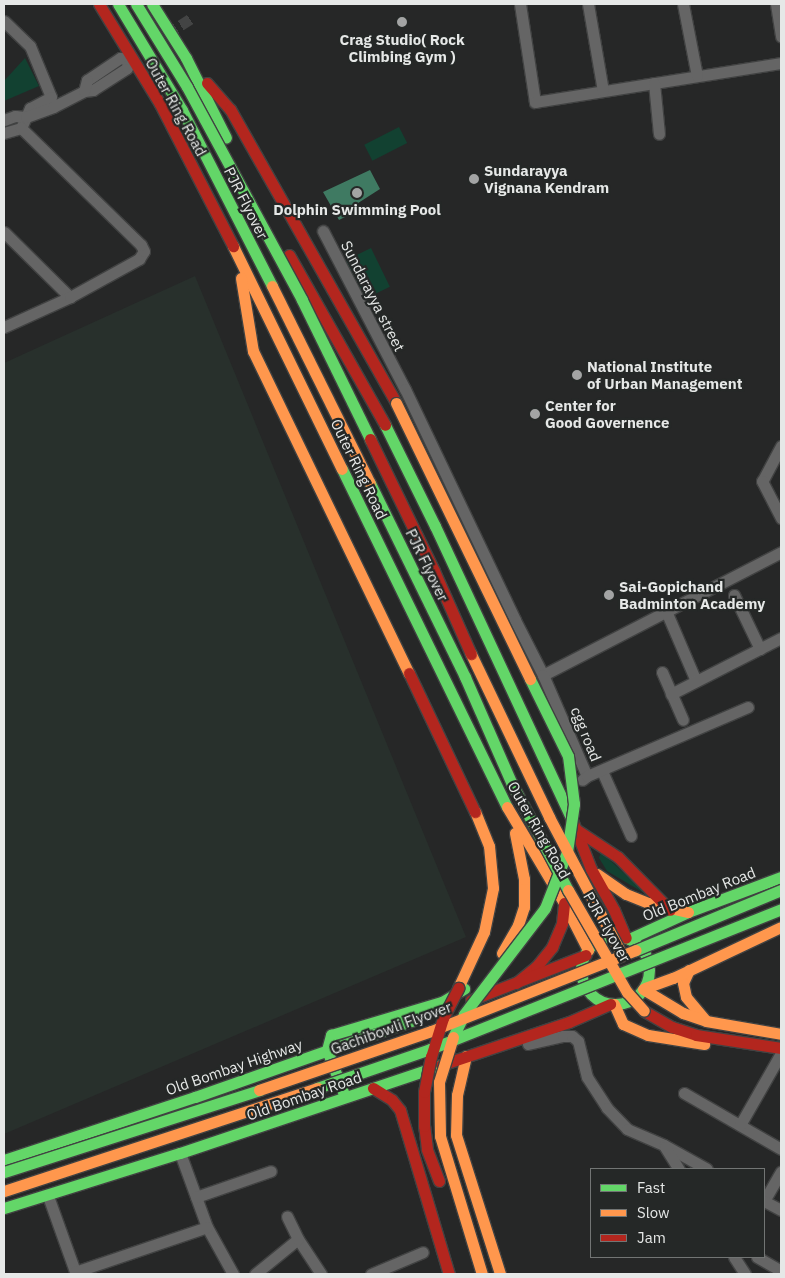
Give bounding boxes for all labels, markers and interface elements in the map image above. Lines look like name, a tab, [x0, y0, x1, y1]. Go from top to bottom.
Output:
marker: Crag Studio( Rock Climbing Gym )	[396, 16, 408, 28]
place label: Crag Studio( Rock Climbing Gym )	[339, 30, 465, 65]
street label: Outer Ring Road	[142, 55, 210, 159]
place label: Sundarayya Vignana Kendram	[484, 161, 609, 196]
street label: PJR Flyover	[220, 164, 272, 242]
marker: Sundarayya Vignana Kendram	[468, 173, 480, 185]
marker: Dolphin Swimming Pool	[351, 187, 363, 199]
place label: Dolphin Swimming Pool	[273, 201, 441, 219]
street label: Sundarayya street	[337, 238, 409, 354]
place label: National Institute of Urban Management	[587, 357, 742, 392]
marker: National Institute of Urban Management	[571, 369, 583, 381]
place label: Center for Good Governence	[545, 396, 669, 431]
marker: Center for Good Governence	[529, 408, 541, 420]
street label: Outer Ring Road	[327, 416, 391, 522]
street label: PJR Flyover	[402, 526, 452, 604]
place label: Sai-Gopichand Badminton Academy	[619, 577, 765, 612]
marker: Sai-Gopichand Badminton Academy	[603, 589, 615, 601]
street label: cgg road	[567, 704, 605, 764]
street label: Outer Ring Road	[504, 778, 574, 882]
street label: Old Bombay Road	[640, 863, 758, 925]
street label: PJR Flyover	[580, 889, 634, 965]
street label: Gachibowli Flyover	[328, 998, 454, 1058]
street label: Old Bombay Highway	[163, 1035, 305, 1099]
street label: Old Bombay Road	[244, 1068, 364, 1124]
legend	[590, 1168, 765, 1258]
text: Fast	[637, 1178, 665, 1197]
text: Slow	[637, 1203, 670, 1222]
text: Jam	[637, 1228, 666, 1247]

